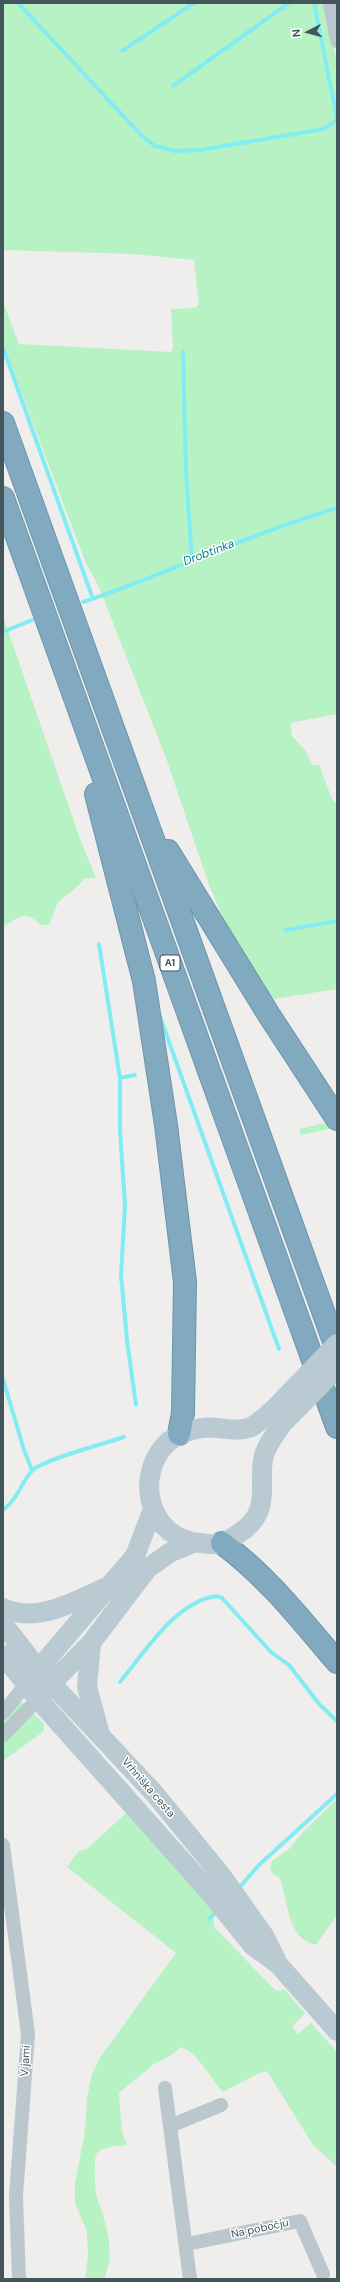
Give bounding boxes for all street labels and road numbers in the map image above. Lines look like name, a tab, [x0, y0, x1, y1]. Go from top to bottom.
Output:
road number: A1	[160, 955, 180, 971]
street label: Vrhniška cesta	[119, 1756, 177, 1820]
street label: V jami	[18, 2045, 34, 2077]
street label: Na pobočju	[230, 2216, 290, 2242]

